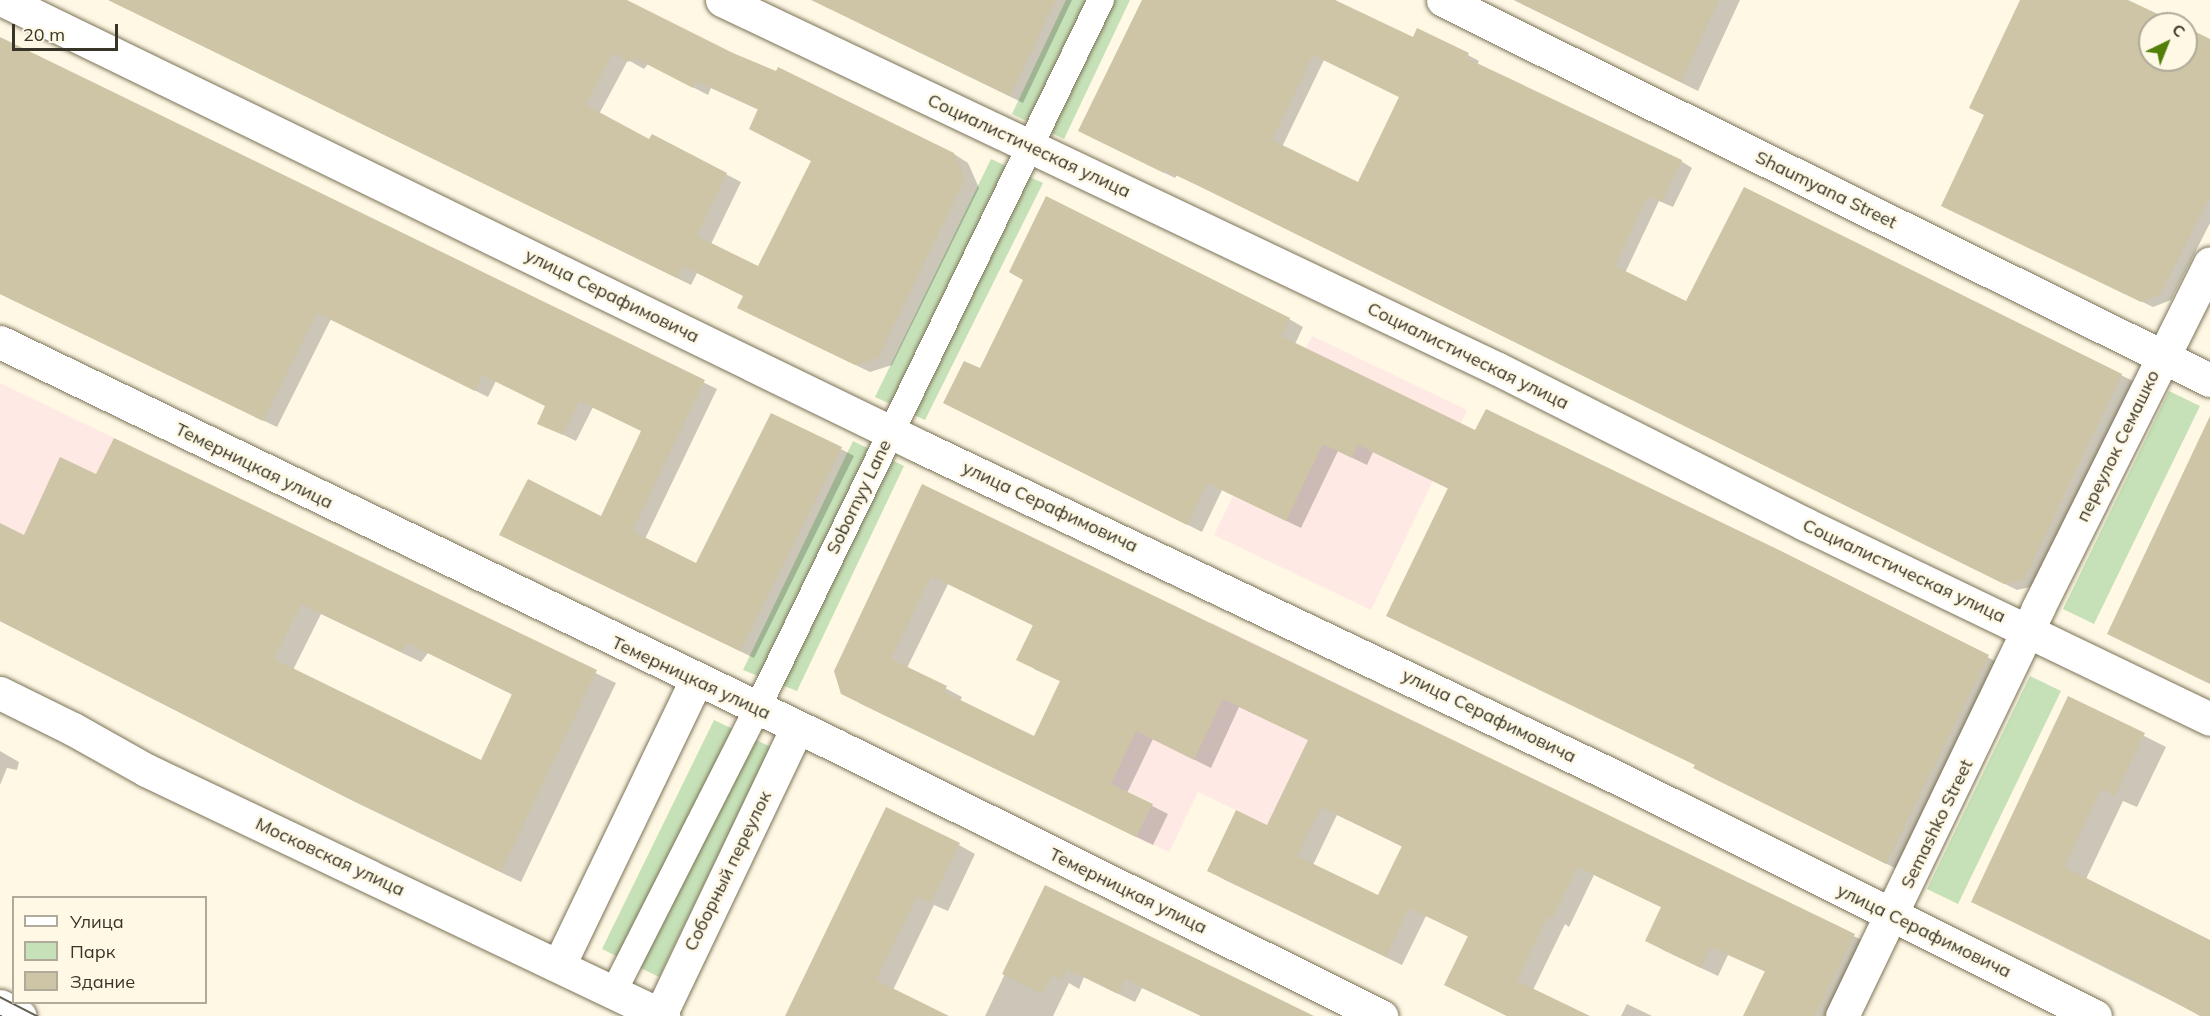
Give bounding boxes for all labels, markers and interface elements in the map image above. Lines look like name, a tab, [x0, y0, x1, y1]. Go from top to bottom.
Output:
scale bar	[15, 12, 122, 50]
north arrow	[2138, 12, 2198, 72]
text: С	[2168, 19, 2190, 41]
text: 20 m	[23, 23, 65, 46]
street label: Социалистическая улица	[924, 89, 1134, 203]
street label: Shaumyana Street	[1752, 146, 1900, 234]
street label: улица Серафимовича	[521, 244, 703, 348]
street label: Социалистическая улица	[1364, 298, 1572, 414]
street label: переулок Семашко	[2072, 367, 2164, 525]
street label: Темерницкая улица	[172, 418, 336, 514]
street label: Sobornyy Lane	[822, 436, 896, 558]
street label: улица Серафимовича	[959, 457, 1141, 557]
street label: Социалистическая улица	[1799, 514, 2009, 628]
street label: Темерницкая улица	[608, 632, 774, 724]
street label: улица Серафимовича	[1398, 664, 1580, 768]
street label: Semashko Street	[1896, 756, 1978, 892]
street label: Соборный переулок	[680, 787, 776, 955]
street label: Московская улица	[252, 813, 408, 901]
street label: Темерницкая улица	[1046, 843, 1210, 939]
street label: улица Серафимовича	[1833, 879, 2015, 983]
legend	[12, 896, 207, 1004]
text: Улица	[70, 910, 124, 933]
text: Парк	[70, 940, 115, 963]
text: Здание	[70, 970, 135, 993]

